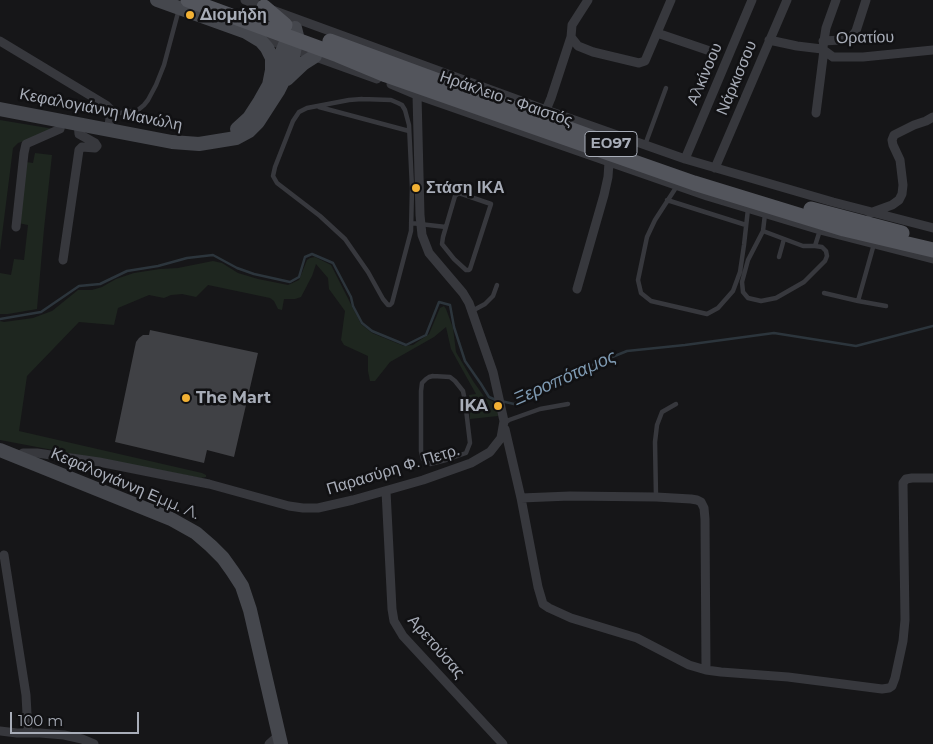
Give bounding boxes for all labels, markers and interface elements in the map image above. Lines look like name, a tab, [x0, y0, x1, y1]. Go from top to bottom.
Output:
place label: Διομήδη	[200, 5, 267, 25]
marker: Διομήδη	[184, 9, 196, 21]
street label: Ορατίου	[836, 28, 894, 48]
street label: Νάρκισσου	[713, 38, 761, 118]
street label: Αλκίνοου	[683, 40, 727, 108]
street label: Ηράκλειο - Φαιστός	[437, 67, 575, 131]
street label: Κεφαλογιάννη Μανώλη	[18, 85, 184, 135]
road number: ΕΟ97	[585, 132, 637, 156]
place label: Στάση ΙΚΑ	[426, 178, 505, 198]
marker: Στάση ΙΚΑ	[410, 182, 422, 194]
water label: Ξεροπόταμος	[510, 346, 620, 410]
place label: The Mart	[196, 388, 271, 408]
marker: The Mart	[180, 392, 192, 404]
place label: IKA	[459, 396, 488, 416]
marker: IKA	[492, 400, 504, 412]
street label: Παρασύρη Φ. Πετρ.	[324, 441, 462, 499]
street label: Κεφαλογιάννη Εμμ. Λ.	[48, 444, 202, 524]
street label: Αρετούσας	[403, 611, 469, 683]
scale bar	[12, 702, 141, 734]
text: 100 m	[18, 711, 63, 730]

